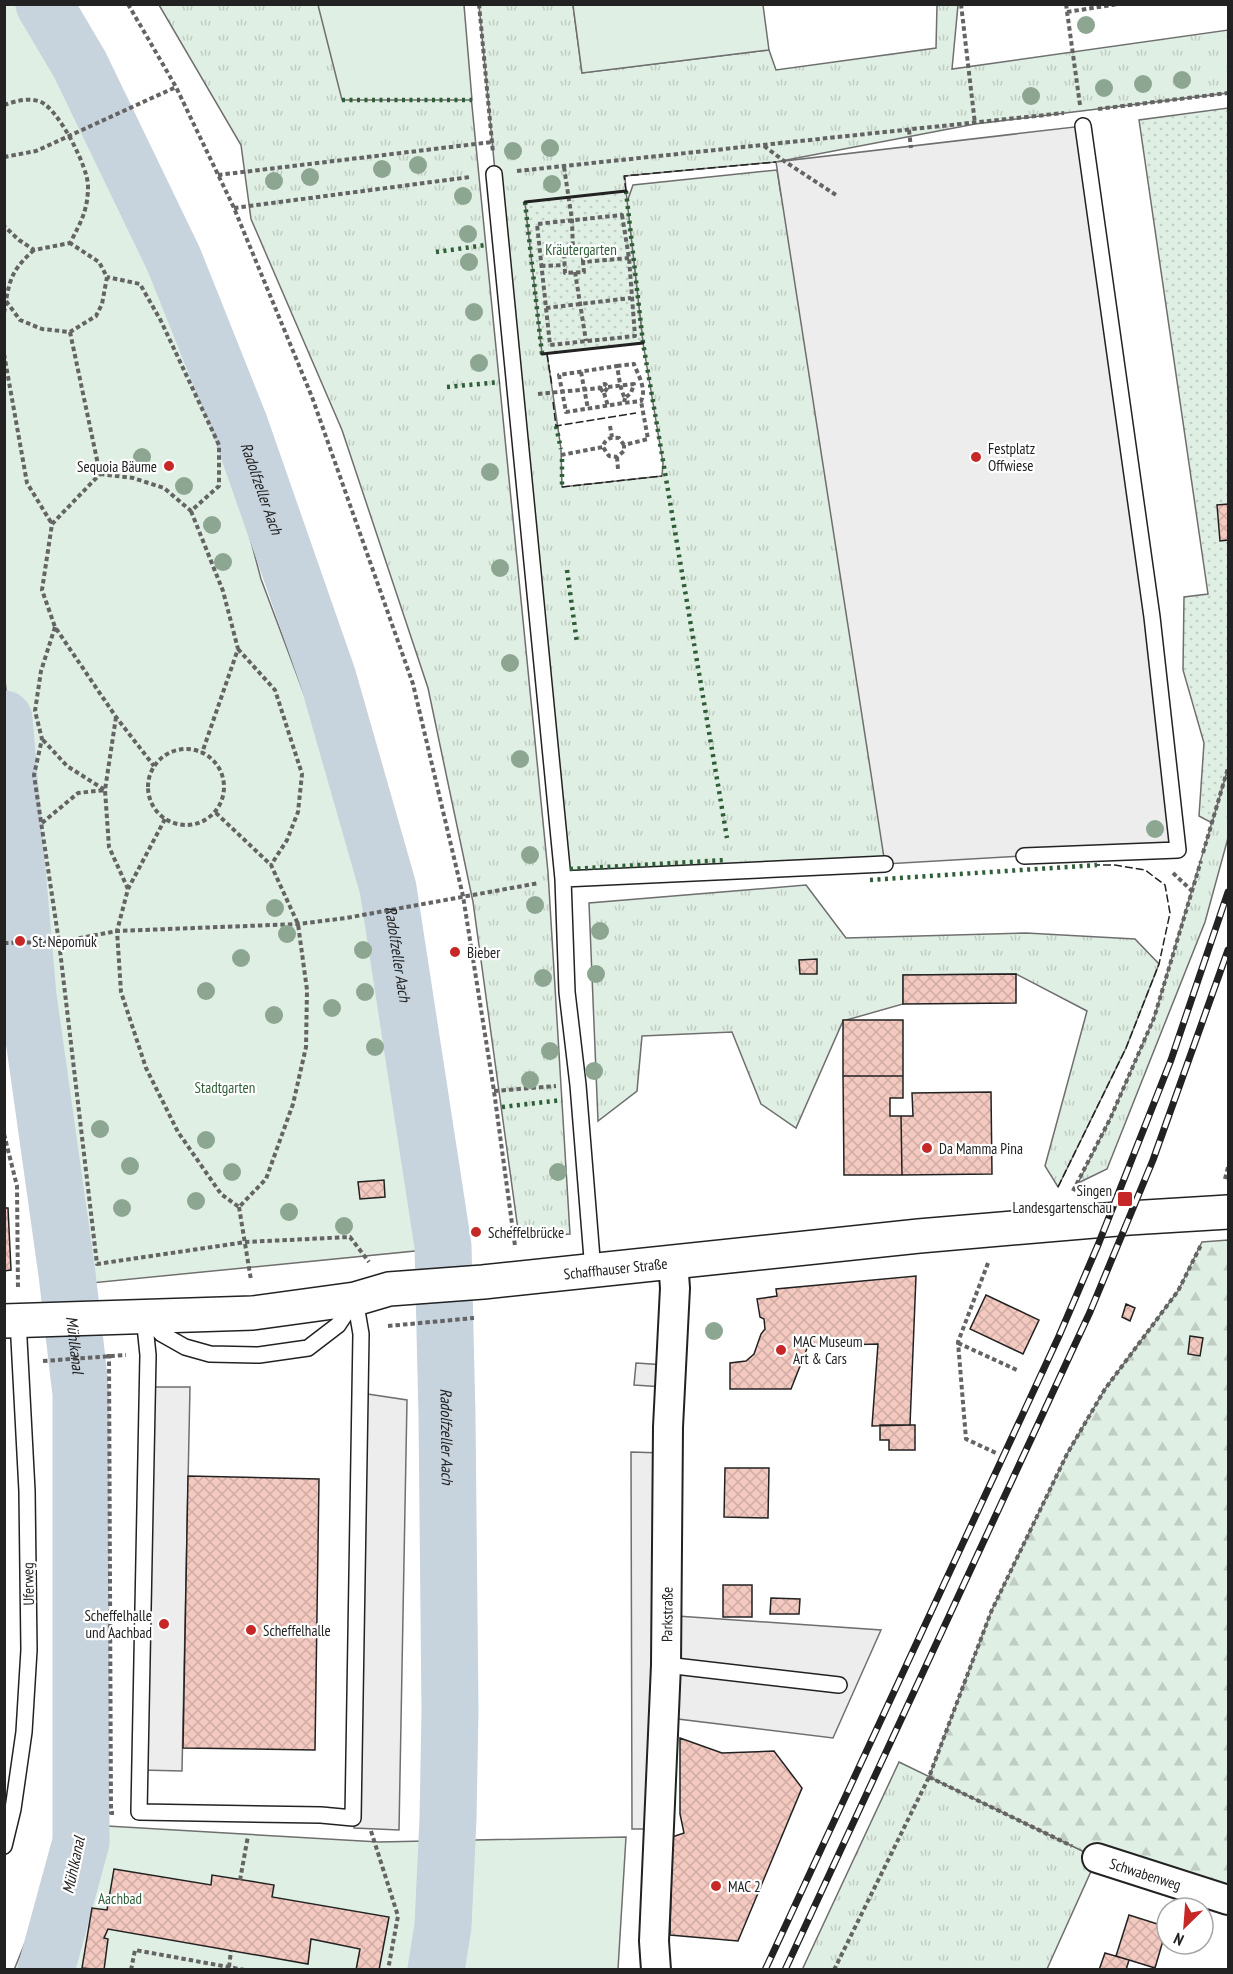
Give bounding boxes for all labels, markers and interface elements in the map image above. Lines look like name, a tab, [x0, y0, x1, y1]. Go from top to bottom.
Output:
park label: Kräutergarten	[545, 240, 617, 259]
place label: Festplatz Offwiese	[988, 439, 1035, 475]
water label: Radolfzeller Aach	[237, 440, 287, 538]
marker: Festplatz Offwiese	[969, 450, 983, 464]
place label: Sequoia Bäume	[77, 457, 157, 476]
marker: Sequoia Bäume	[162, 459, 176, 473]
water label: Radolfzeller Aach	[381, 905, 415, 1004]
place label: St. Nepomuk	[32, 932, 97, 951]
marker: St. Nepomuk	[13, 934, 27, 948]
place label: Bieber	[467, 943, 501, 962]
marker: Bieber	[448, 945, 462, 959]
park label: Stadtgarten	[195, 1078, 255, 1097]
place label: Da Mamma Pina	[939, 1139, 1023, 1158]
marker: Da Mamma Pina	[920, 1141, 934, 1155]
place label: Singen Landesgartenschau	[1012, 1181, 1112, 1217]
marker: Singen Landesgartenschau	[1116, 1190, 1134, 1208]
place label: Scheffelbrücke	[488, 1223, 564, 1242]
marker: Scheffelbrücke	[469, 1225, 483, 1239]
street label: Schaffhauser Straße	[563, 1253, 668, 1283]
water label: Mühlkanal	[62, 1315, 89, 1376]
place label: MAC Museum Art & Cars	[793, 1332, 863, 1368]
marker: MAC Museum Art & Cars	[774, 1343, 788, 1357]
water label: Radolfzeller Aach	[436, 1388, 458, 1486]
street label: Uferweg	[18, 1562, 38, 1606]
street label: Parkstraße	[657, 1587, 676, 1642]
place label: Scheffelhalle und Aachbad	[84, 1606, 152, 1642]
marker: Scheffelhalle und Aachbad	[157, 1617, 171, 1631]
place label: Scheffelhalle	[263, 1621, 331, 1640]
marker: Scheffelhalle	[244, 1623, 258, 1637]
water label: Mühlkanal	[57, 1833, 89, 1895]
street label: Schwabenweg	[1108, 1853, 1184, 1894]
place label: MAC 2	[728, 1877, 761, 1896]
marker: MAC 2	[709, 1879, 723, 1893]
park label: Aachbad	[98, 1889, 142, 1908]
north arrow	[1155, 1896, 1215, 1956]
text: N	[1171, 1929, 1187, 1950]

